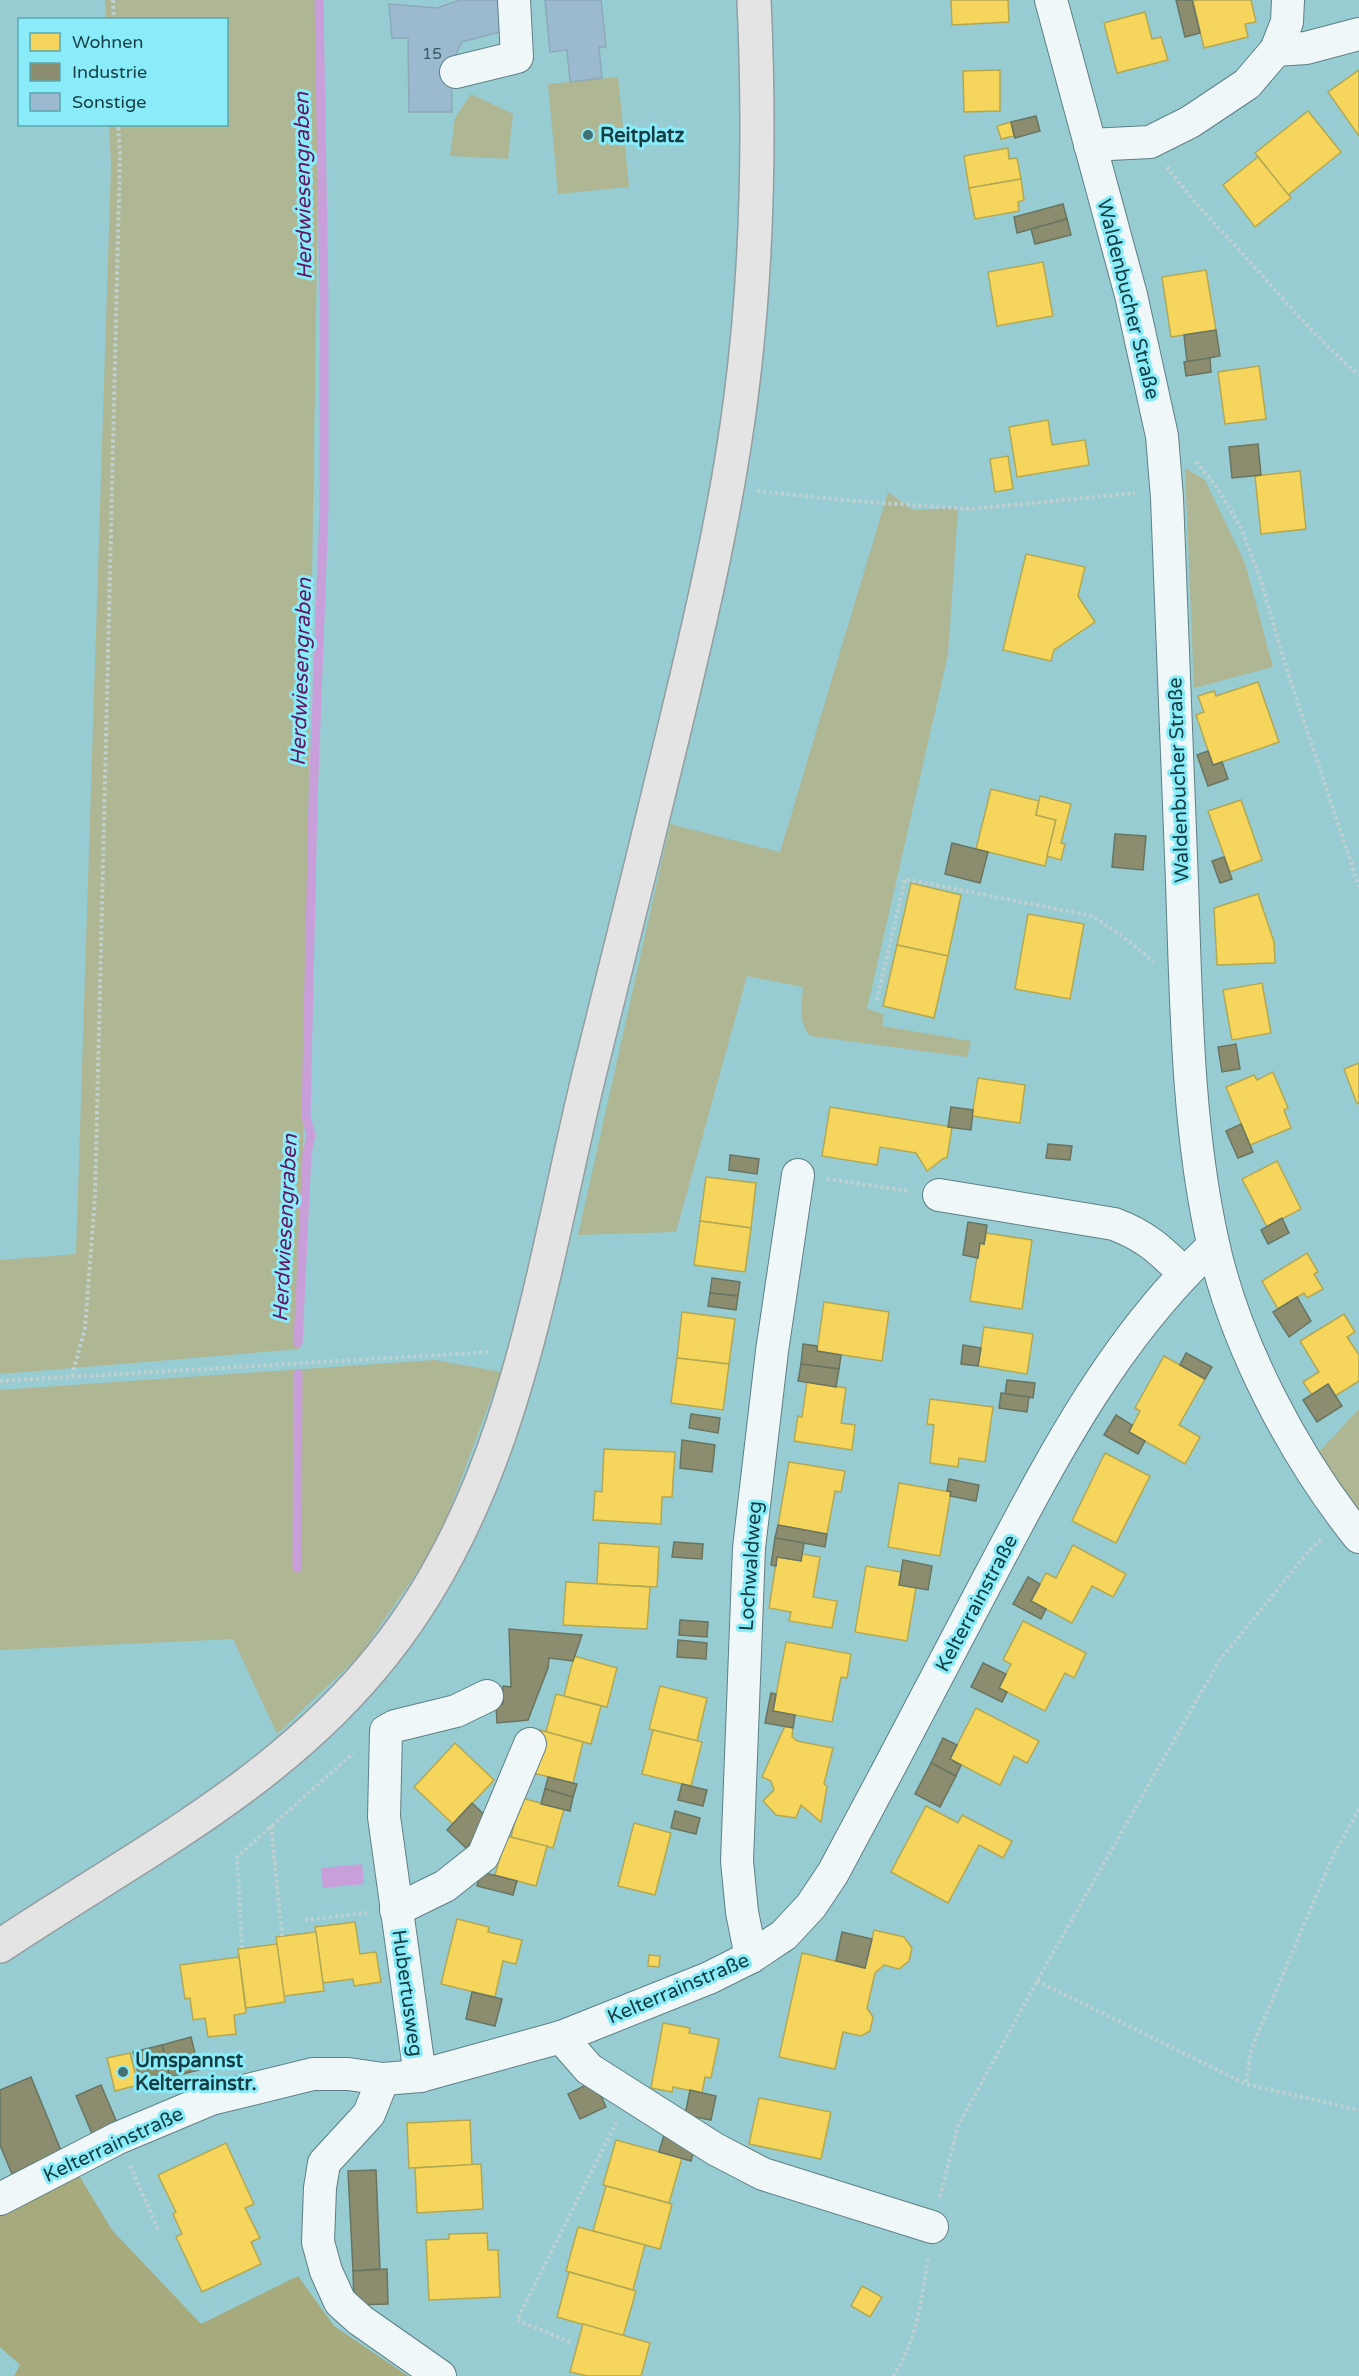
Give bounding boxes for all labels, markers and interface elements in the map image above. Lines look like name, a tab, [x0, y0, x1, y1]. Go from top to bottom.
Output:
legend	[18, 18, 228, 126]
text: Wohnen	[72, 31, 143, 53]
house number: 15	[422, 44, 442, 64]
text: Industrie	[72, 61, 147, 83]
text: Sonstige	[72, 91, 146, 113]
water label: Herdwiesengraben	[289, 91, 318, 280]
place label: Reitplatz	[600, 124, 684, 148]
marker: Reitplatz	[581, 128, 595, 142]
street label: Waldenbucher Straße	[1092, 197, 1165, 402]
water label: Herdwiesengraben	[286, 576, 317, 766]
street label: Waldenbucher Straße	[1163, 677, 1195, 883]
water label: Herdwiesengraben	[268, 1132, 303, 1323]
street label: Lochwaldweg	[734, 1500, 768, 1632]
street label: Kelterrainstraße	[931, 1531, 1023, 1676]
street label: Hubertusweg	[386, 1928, 428, 2058]
street label: Kelterrainstraße	[604, 1948, 753, 2030]
place label: Umspannst Kelterrainstr.	[135, 2049, 257, 2096]
marker: Umspannst Kelterrainstr.	[116, 2065, 130, 2079]
street label: Kelterrainstraße	[40, 2102, 187, 2188]

